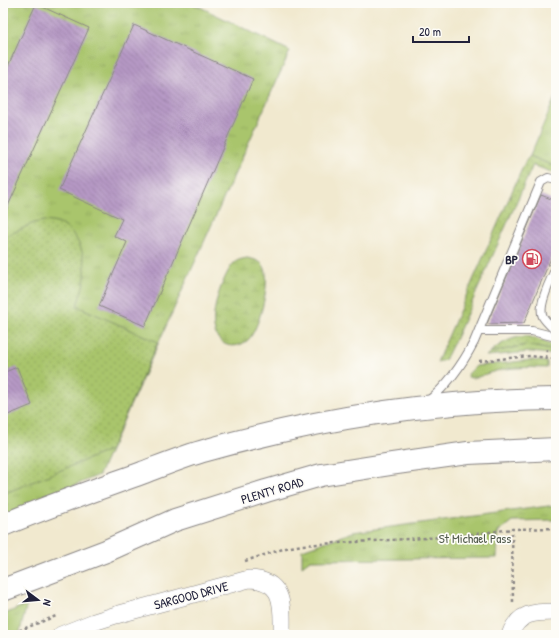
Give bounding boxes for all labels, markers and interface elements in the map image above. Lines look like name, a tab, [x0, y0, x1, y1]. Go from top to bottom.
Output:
scale bar	[413, 18, 469, 44]
text: 20 m	[419, 23, 441, 40]
fuel station icon: BP	[521, 248, 543, 270]
place label: BP	[505, 250, 518, 268]
street label: PLENTY ROAD	[239, 472, 306, 508]
park label: St Michael Pass	[439, 529, 511, 547]
street label: SARGOOD DRIVE	[152, 576, 230, 614]
north arrow	[18, 580, 58, 620]
text: N	[40, 598, 55, 608]

